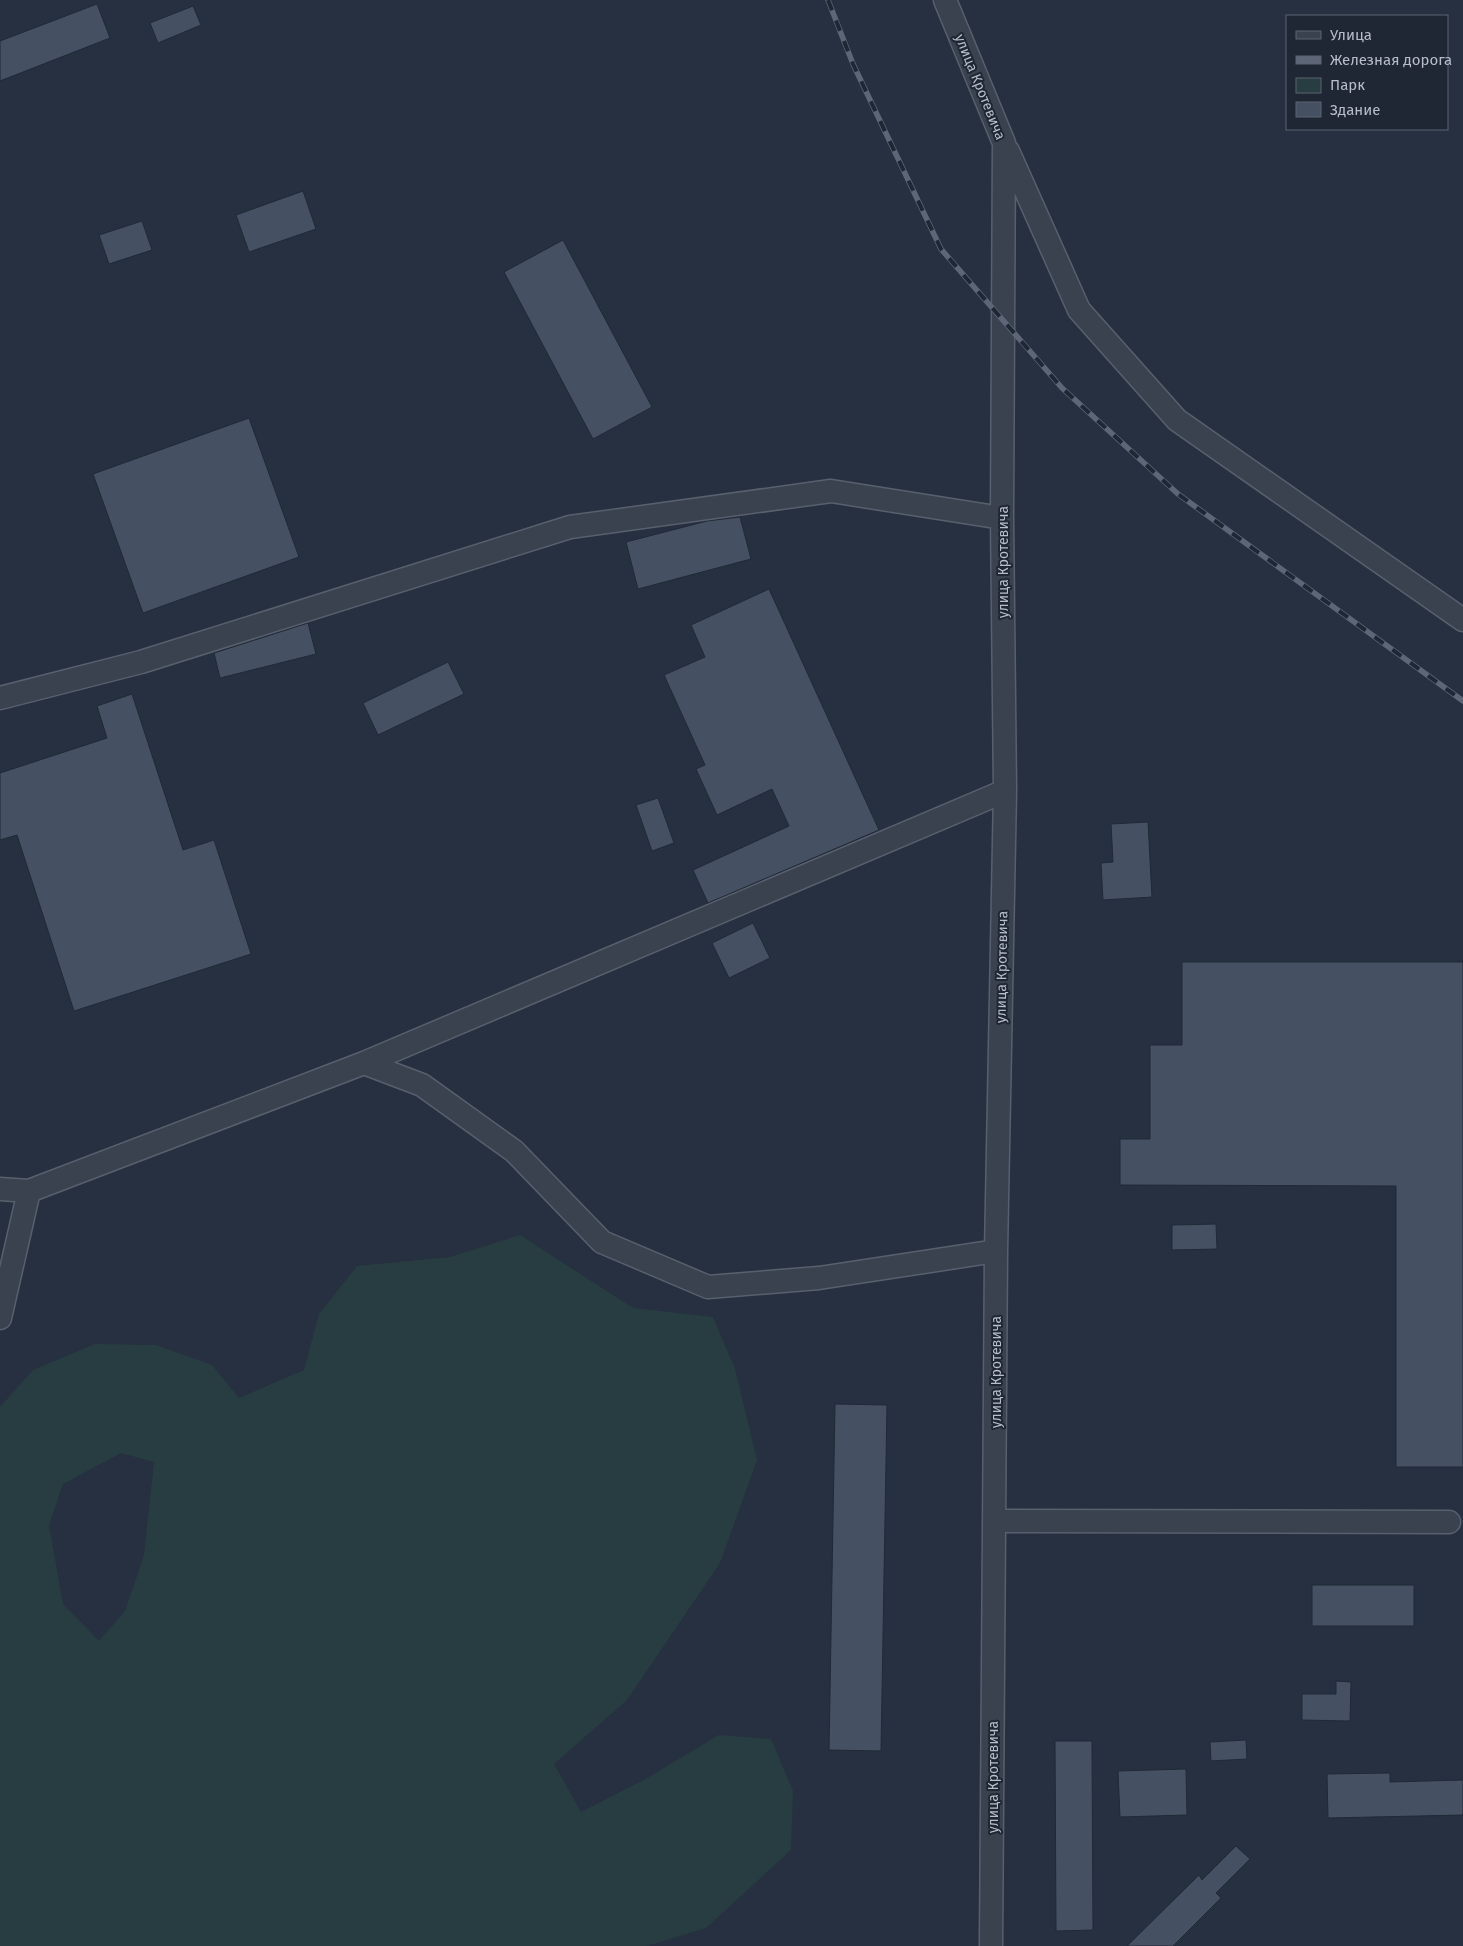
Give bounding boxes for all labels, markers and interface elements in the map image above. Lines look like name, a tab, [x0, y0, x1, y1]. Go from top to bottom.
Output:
legend	[1286, 15, 1448, 130]
text: Улица	[1330, 26, 1372, 44]
street label: улица Кротевича	[951, 32, 1009, 142]
text: Железная дорога	[1330, 51, 1452, 69]
text: Парк	[1330, 76, 1365, 94]
text: Здание	[1330, 101, 1380, 119]
street label: улица Кротевича	[995, 506, 1012, 618]
street label: улица Кротевича	[993, 911, 1011, 1023]
street label: улица Кротевича	[988, 1316, 1005, 1428]
street label: улица Кротевича	[985, 1721, 1002, 1833]

